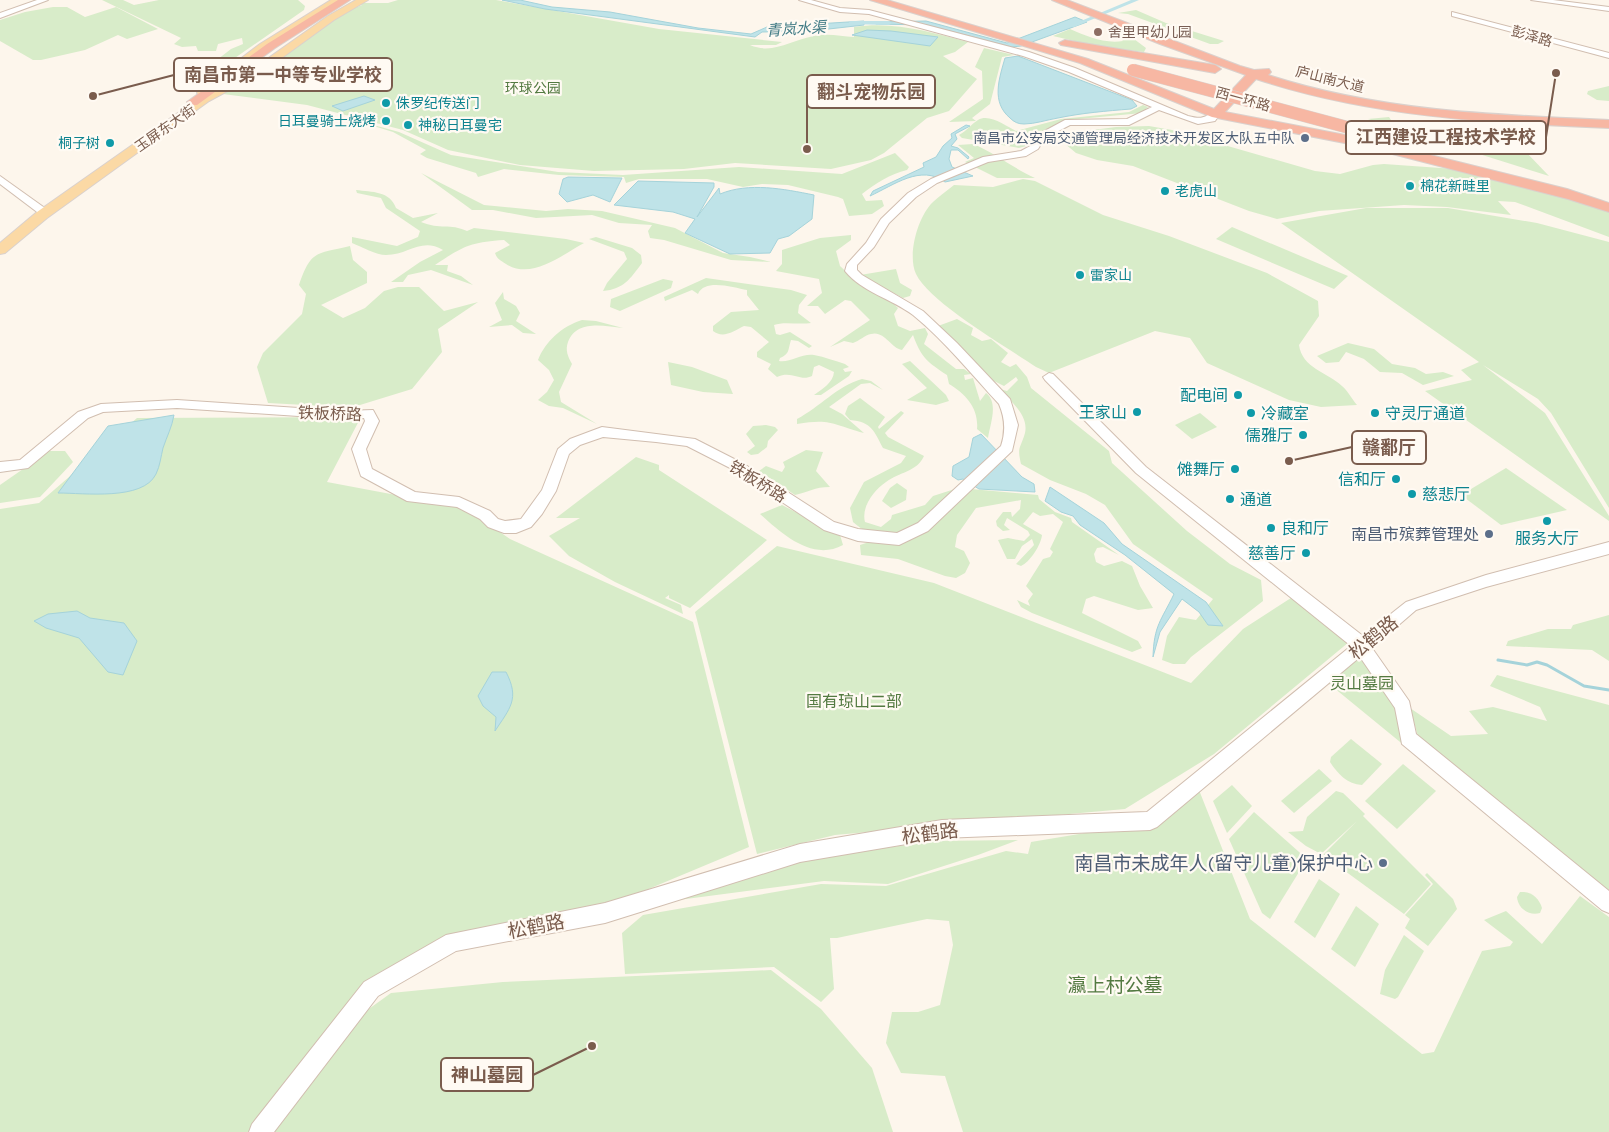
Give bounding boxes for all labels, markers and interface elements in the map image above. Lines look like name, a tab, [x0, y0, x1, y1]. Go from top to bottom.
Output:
water label: 青岚水渠	[765, 18, 829, 40]
street label: 彭泽路	[1509, 23, 1554, 50]
place label: 舍里甲幼儿园	[1108, 24, 1192, 41]
marker: 舍里甲幼儿园	[1092, 26, 1104, 38]
callout: 南昌市第一中等专业学校	[174, 58, 392, 91]
street label: 庐山南大道	[1294, 63, 1366, 96]
text: 南昌市第一中等专业学校	[184, 64, 382, 86]
callout: 翻斗宠物乐园	[807, 75, 935, 108]
park label: 环球公园	[505, 80, 561, 97]
text: 翻斗宠物乐园	[817, 81, 925, 103]
street label: 西一环路	[1214, 84, 1272, 115]
place label: 侏罗纪传送门	[396, 95, 480, 112]
marker: 侏罗纪传送门	[380, 97, 392, 109]
street label: 玉屏东大街	[132, 101, 199, 155]
place label: 日耳曼骑士烧烤	[278, 113, 376, 130]
marker: 日耳曼骑士烧烤	[380, 115, 392, 127]
place label: 神秘日耳曼宅	[418, 117, 502, 134]
marker: 神秘日耳曼宅	[402, 119, 414, 131]
callout: 江西建设工程技术学校	[1346, 121, 1546, 154]
text: 江西建设工程技术学校	[1356, 126, 1536, 148]
place label: 南昌市公安局交通管理局经济技术开发区大队五中队	[973, 130, 1295, 147]
marker: 南昌市公安局交通管理局经济技术开发区大队五中队	[1299, 132, 1311, 144]
place label: 桐子树	[58, 135, 100, 152]
marker: 桐子树	[104, 137, 116, 149]
place label: 棉花新畦里	[1420, 178, 1490, 195]
marker: 棉花新畦里	[1404, 180, 1416, 192]
place label: 老虎山	[1175, 183, 1217, 200]
marker: 老虎山	[1159, 185, 1171, 197]
place label: 雷家山	[1090, 267, 1132, 284]
marker: 雷家山	[1074, 269, 1086, 281]
place label: 配电间	[1180, 386, 1228, 405]
marker: 配电间	[1232, 389, 1244, 401]
street label: 铁板桥路	[298, 403, 362, 424]
place label: 王家山	[1079, 403, 1127, 422]
place label: 冷藏室	[1261, 404, 1309, 423]
place label: 守灵厅通道	[1385, 404, 1465, 423]
marker: 王家山	[1131, 406, 1143, 418]
marker: 冷藏室	[1245, 407, 1257, 419]
marker: 守灵厅通道	[1369, 407, 1381, 419]
place label: 儒雅厅	[1245, 426, 1293, 445]
marker: 儒雅厅	[1297, 429, 1309, 441]
callout: 赣鄱厅	[1352, 431, 1426, 464]
text: 赣鄱厅	[1362, 437, 1416, 459]
street label: 铁板桥路	[726, 456, 790, 506]
place label: 傩舞厅	[1177, 460, 1225, 479]
marker: 傩舞厅	[1229, 463, 1241, 475]
place label: 信和厅	[1338, 470, 1386, 489]
marker: 信和厅	[1390, 473, 1402, 485]
place label: 慈悲厅	[1422, 485, 1470, 504]
marker: 慈悲厅	[1406, 488, 1418, 500]
place label: 通道	[1240, 490, 1272, 509]
marker: 通道	[1224, 493, 1236, 505]
marker: 服务大厅	[1541, 515, 1553, 527]
place label: 良和厅	[1281, 519, 1329, 538]
marker: 良和厅	[1265, 522, 1277, 534]
place label: 南昌市殡葬管理处	[1351, 525, 1479, 544]
marker: 南昌市殡葬管理处	[1483, 528, 1495, 540]
place label: 服务大厅	[1515, 529, 1579, 548]
place label: 慈善厅	[1248, 544, 1296, 563]
marker: 慈善厅	[1300, 547, 1312, 559]
street label: 松鹤路	[1345, 611, 1403, 664]
park label: 灵山墓园	[1330, 674, 1394, 693]
park label: 国有琼山二部	[806, 692, 902, 711]
street label: 松鹤路	[900, 820, 960, 848]
place label: 南昌市未成年人(留守儿童)保护中心	[1074, 853, 1373, 875]
marker: 南昌市未成年人(留守儿童)保护中心	[1377, 857, 1389, 869]
street label: 松鹤路	[506, 911, 566, 943]
park label: 瀛上村公墓	[1067, 975, 1163, 997]
callout: 神山墓园	[441, 1058, 533, 1091]
text: 神山墓园	[451, 1064, 523, 1086]

